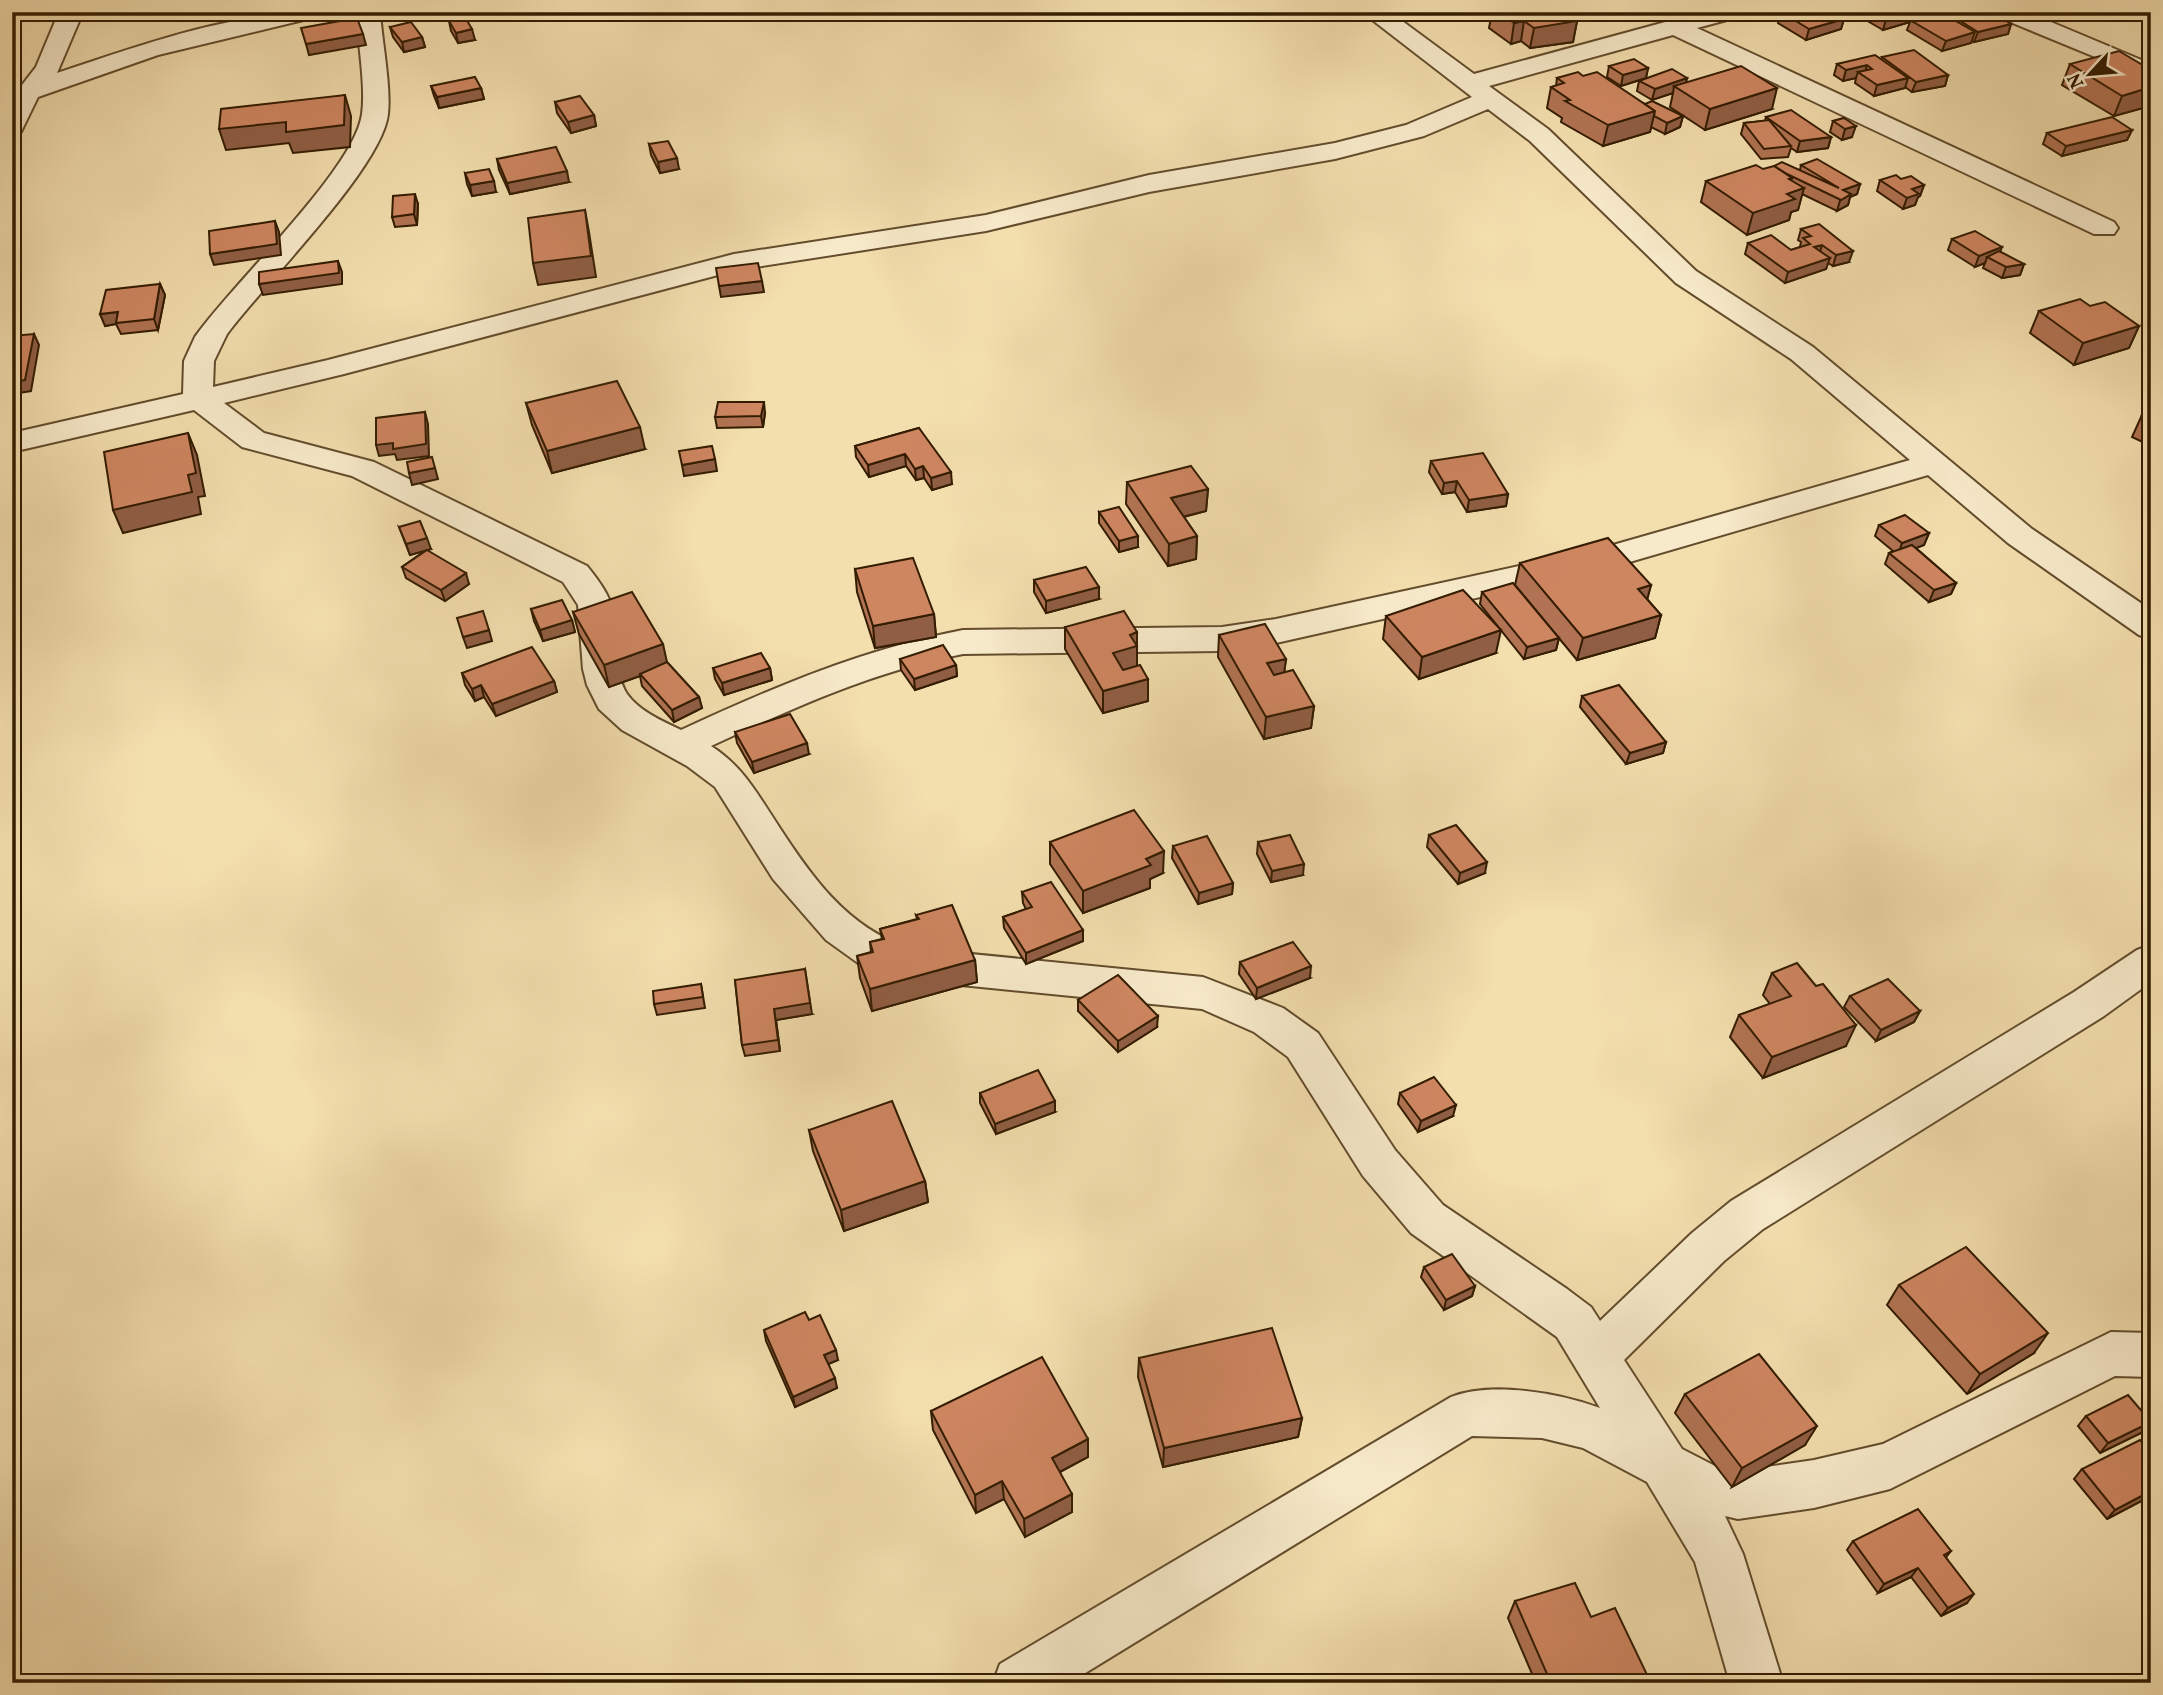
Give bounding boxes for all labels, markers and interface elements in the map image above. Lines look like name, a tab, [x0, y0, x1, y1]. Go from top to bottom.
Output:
north arrow	[2054, 38, 2124, 108]
text: N	[2062, 68, 2091, 92]

